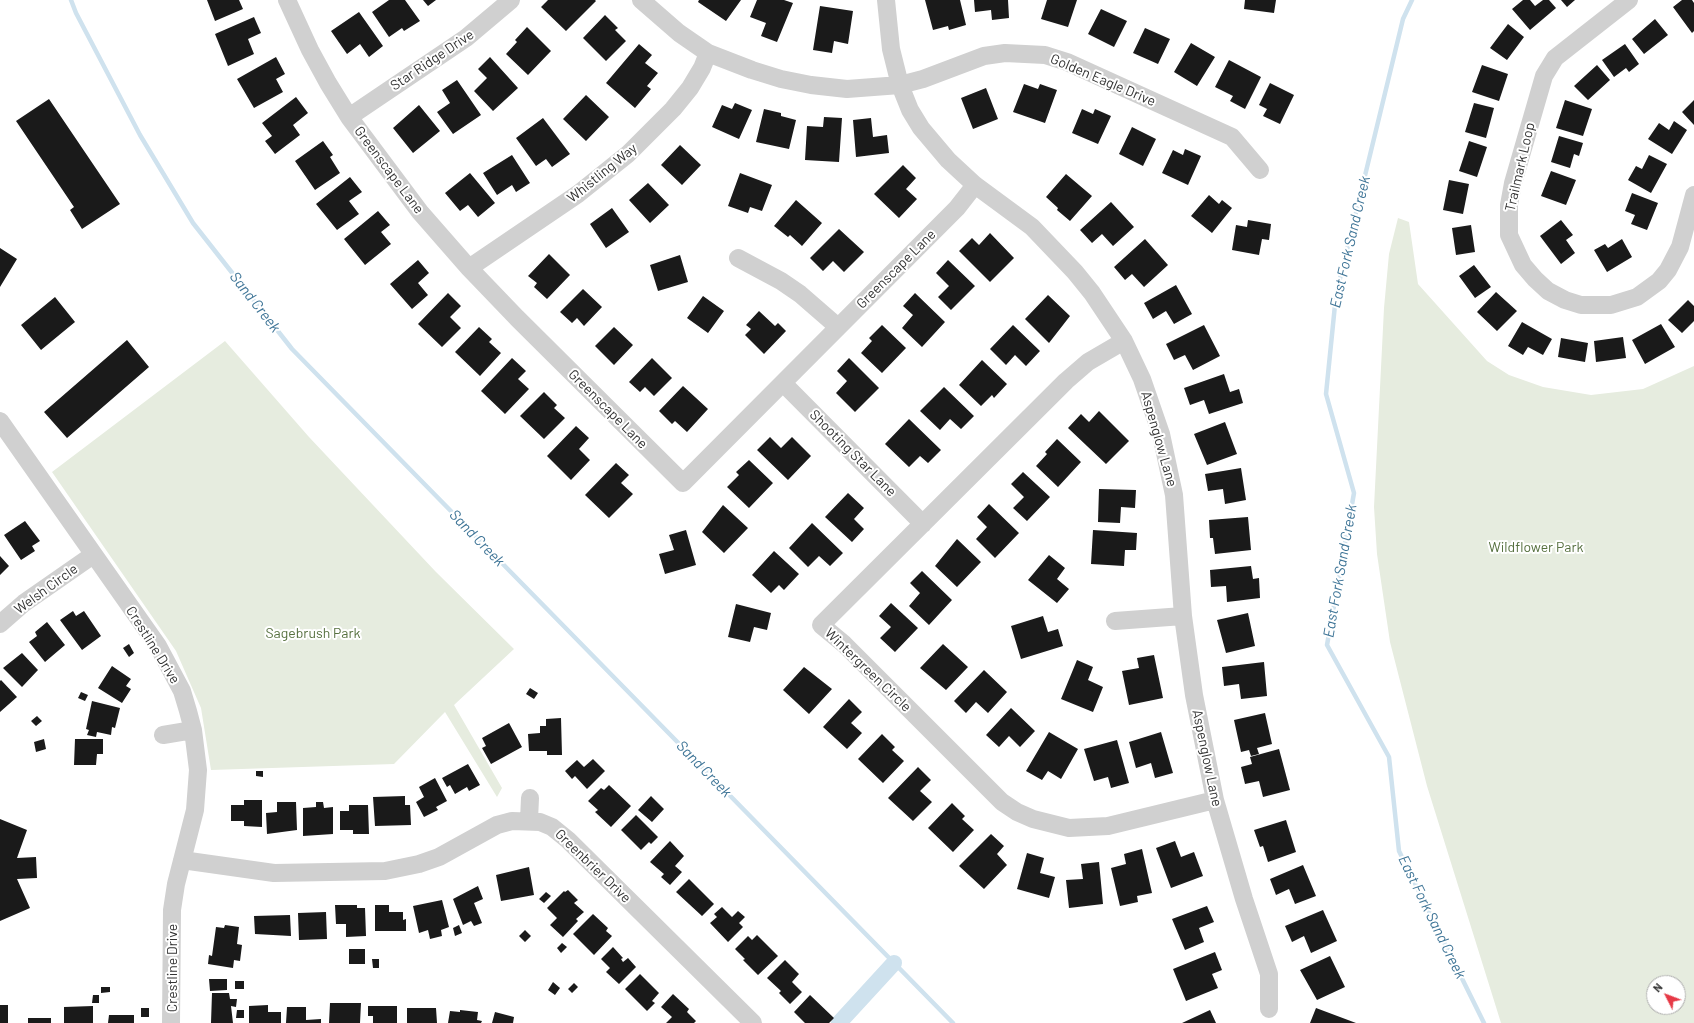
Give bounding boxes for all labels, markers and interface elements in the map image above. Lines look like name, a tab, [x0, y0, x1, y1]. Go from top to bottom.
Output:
street label: Star Ridge Drive	[387, 26, 477, 94]
street label: Golden Eagle Drive	[1048, 50, 1158, 110]
street label: Trailmark Loop	[1502, 121, 1538, 213]
street label: Greenscape Lane	[351, 123, 427, 217]
street label: Whistling Way	[564, 140, 640, 206]
water label: East Fork Sand Creek	[1326, 174, 1374, 310]
street label: Greenscape Lane	[853, 226, 939, 312]
water label: Sand Creek	[226, 268, 284, 336]
street label: Greenscape Lane	[565, 366, 651, 452]
street label: Aspenglow Lane	[1137, 389, 1181, 489]
street label: Shooting Star Lane	[806, 406, 900, 500]
water label: East Fork Sand Creek	[1319, 503, 1361, 639]
water label: Sand Creek	[446, 506, 508, 570]
park label: Wildflower Park	[1488, 539, 1584, 555]
street label: Welsh Circle	[11, 560, 81, 618]
street label: Crestline Drive	[122, 603, 184, 687]
park label: Sagebrush Park	[265, 625, 361, 641]
street label: Wintergreen Circle	[821, 625, 915, 715]
street label: Aspenglow Lane	[1189, 708, 1225, 808]
water label: Sand Creek	[673, 737, 735, 801]
street label: Greenbrier Drive	[552, 826, 634, 906]
water label: East Fork Sand Creek	[1394, 852, 1470, 982]
street label: Crestline Drive	[164, 924, 180, 1012]
north arrow	[1646, 975, 1686, 1015]
text: N	[1650, 980, 1665, 994]

